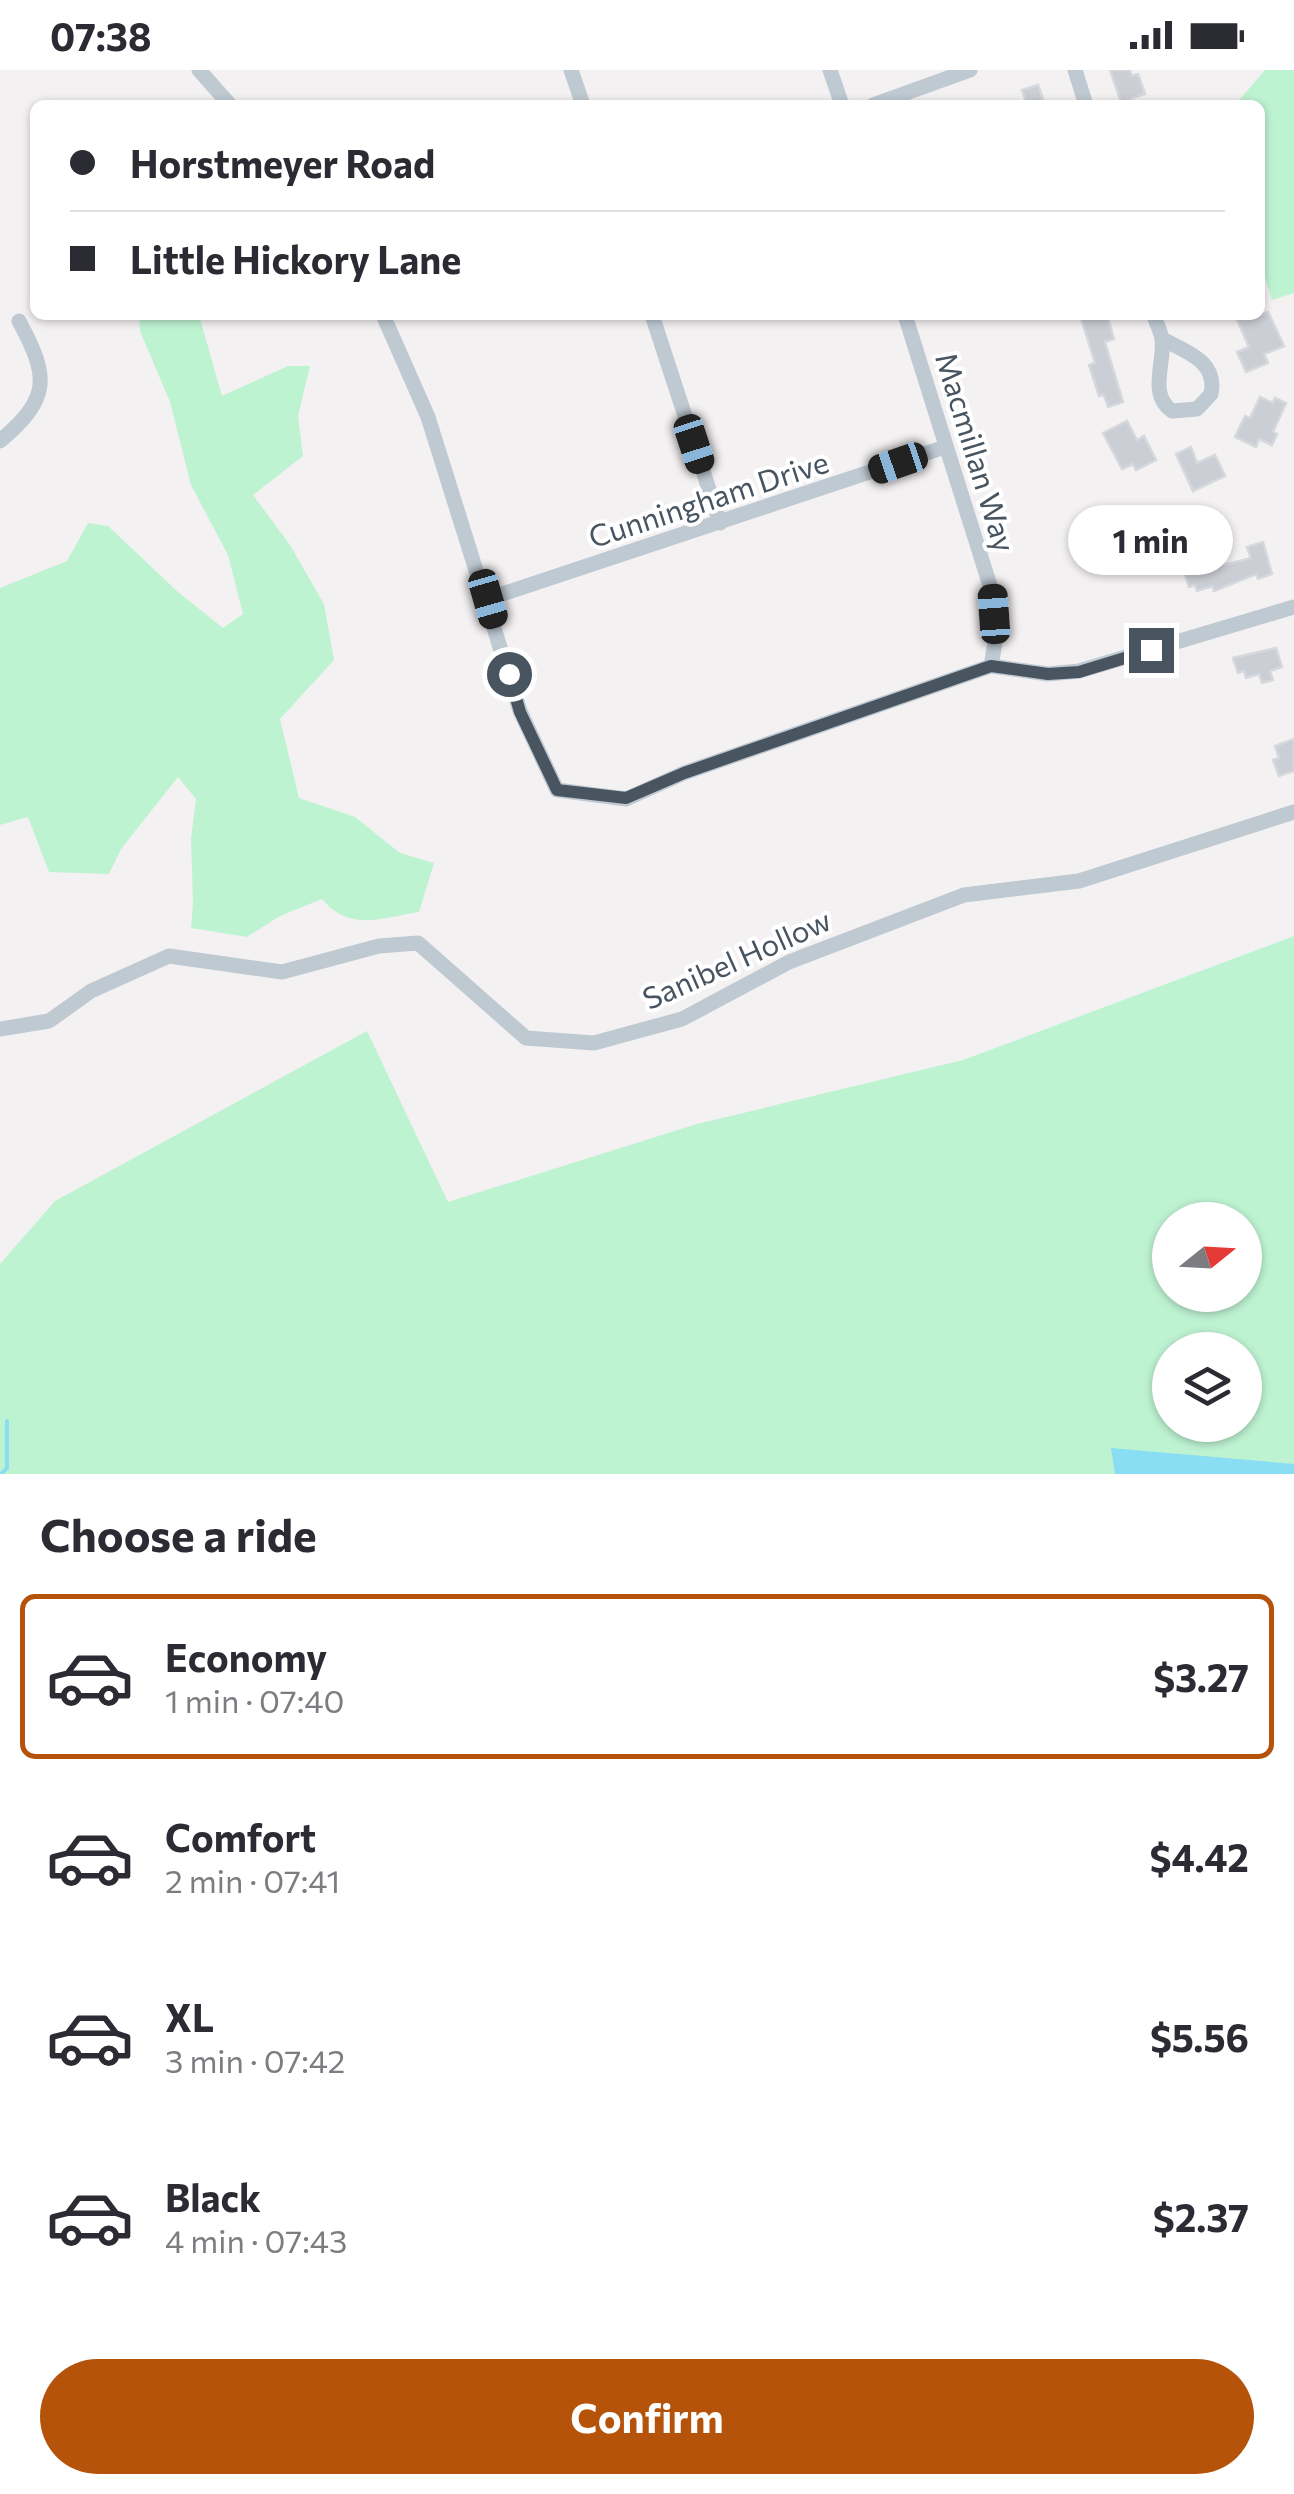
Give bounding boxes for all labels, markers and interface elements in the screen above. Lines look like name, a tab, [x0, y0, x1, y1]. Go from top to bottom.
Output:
text: 07:38	[50, 12, 151, 59]
text: Horstmeyer Road	[130, 139, 435, 186]
text: Little Hickory Lane	[130, 235, 461, 282]
street label: Macmillan Way	[929, 348, 1025, 556]
car	[670, 411, 718, 477]
car	[865, 439, 931, 487]
street label: Cunningham Drive	[583, 442, 833, 554]
callout: 1 min	[1068, 505, 1234, 575]
text: 1 min	[1113, 520, 1188, 560]
car	[465, 566, 511, 632]
car	[977, 583, 1011, 645]
route end	[1129, 628, 1174, 673]
route start	[487, 652, 532, 697]
street label: Sanibel Hollow	[636, 900, 836, 1016]
north arrow	[1152, 1202, 1262, 1312]
map controls	[1152, 1202, 1262, 1442]
button: layers	[1152, 1332, 1262, 1442]
text: Choose a ride	[40, 1506, 317, 1561]
icon: car	[45, 1632, 135, 1722]
text: Economy	[165, 1633, 327, 1680]
text: $3.27	[1153, 1653, 1249, 1700]
text: 1 min · 07:40	[165, 1680, 344, 1720]
icon: car	[45, 1812, 135, 1902]
text: Comfort	[165, 1813, 316, 1860]
text: $4.42	[1150, 1833, 1249, 1880]
text: 2 min · 07:41	[165, 1860, 340, 1900]
icon: car	[45, 1992, 135, 2082]
text: XL	[165, 1993, 214, 2040]
text: $5.56	[1150, 2013, 1249, 2060]
text: 3 min · 07:42	[165, 2040, 345, 2080]
icon: car	[45, 2172, 135, 2262]
text: Black	[165, 2173, 261, 2220]
text: $2.37	[1153, 2193, 1249, 2240]
text: 4 min · 07:43	[165, 2220, 347, 2260]
button: Confirm	[40, 2359, 1254, 2474]

